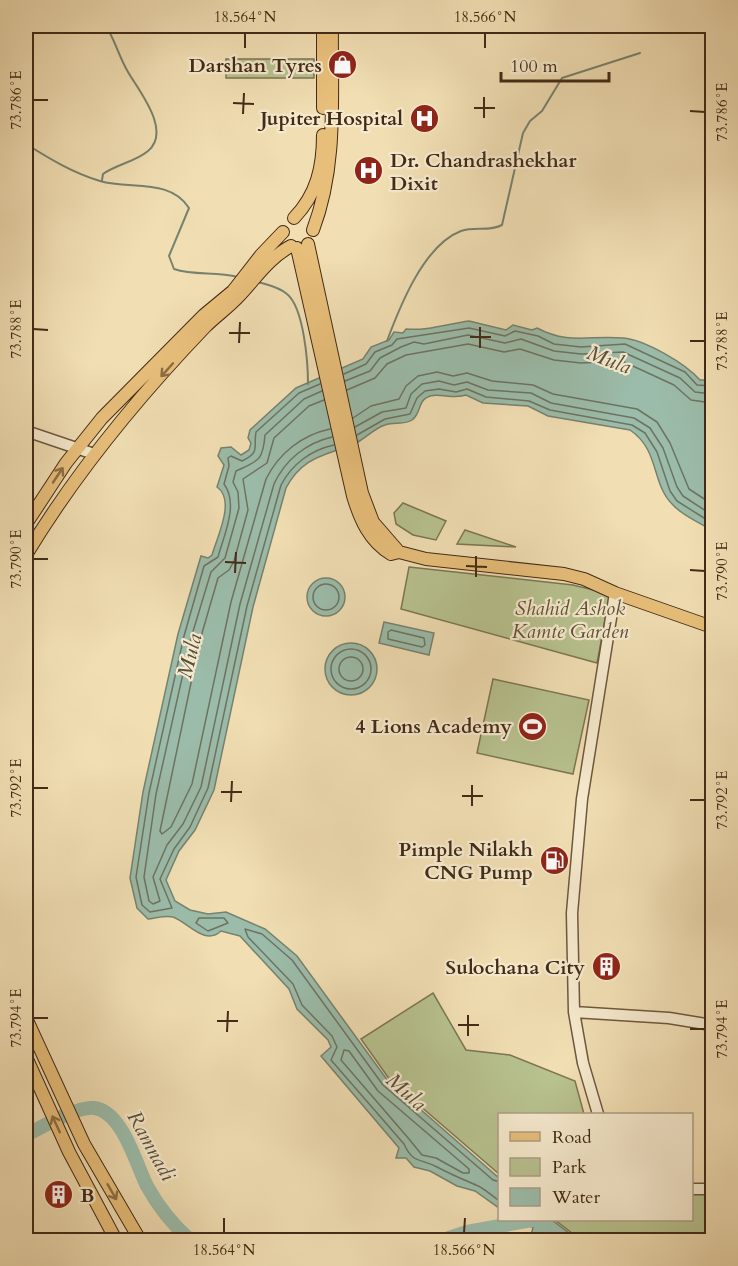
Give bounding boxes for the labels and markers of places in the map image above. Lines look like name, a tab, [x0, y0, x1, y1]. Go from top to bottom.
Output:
shop icon: Darshan Tyres	[327, 49, 359, 81]
place label: Darshan Tyres	[189, 52, 322, 79]
hospital icon: Jupiter Hospital	[408, 102, 440, 134]
place label: Jupiter Hospital	[257, 105, 403, 132]
place label: Dr. Chandrashekhar Dixit	[390, 147, 578, 197]
hospital icon: Dr. Chandrashekhar Dixit	[353, 155, 385, 187]
sports icon: 4 Lions Academy	[517, 710, 549, 742]
place label: 4 Lions Academy	[355, 713, 513, 740]
place label: Pimple Nilakh CNG Pump	[399, 836, 534, 886]
fuel station icon: Pimple Nilakh CNG Pump	[538, 844, 570, 876]
building icon: Sulochana City	[590, 951, 622, 983]
place label: Sulochana City	[446, 954, 586, 981]
building icon: B	[43, 1179, 75, 1211]
place label: B	[80, 1182, 94, 1209]

